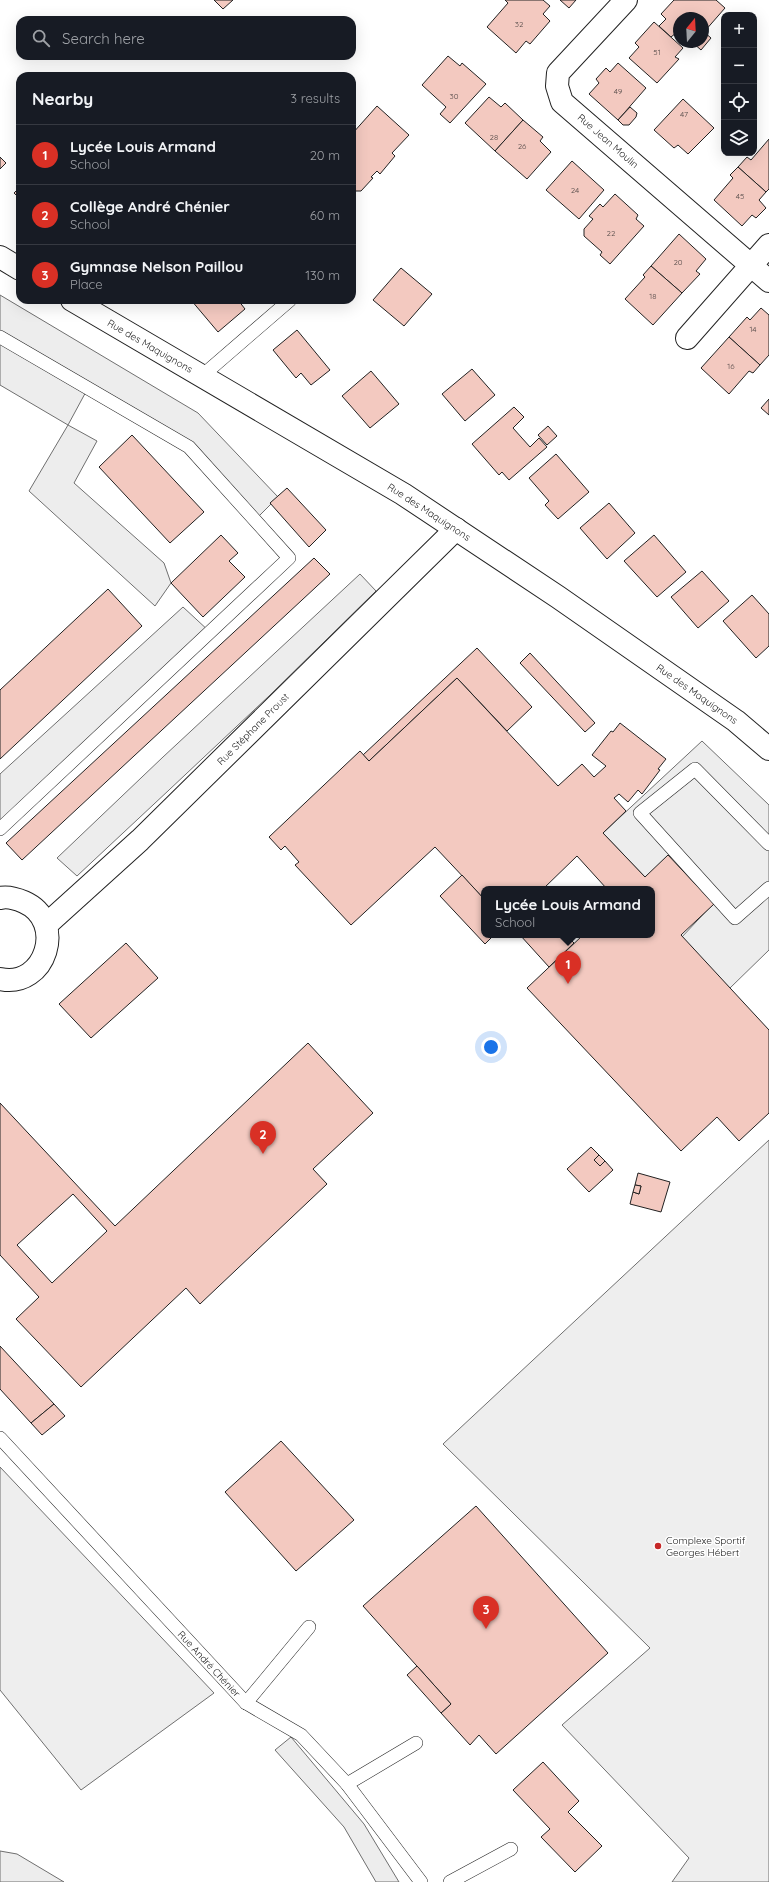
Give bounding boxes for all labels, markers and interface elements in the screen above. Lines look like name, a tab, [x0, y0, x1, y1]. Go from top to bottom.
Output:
north arrow	[673, 12, 709, 48]
map controls	[721, 12, 757, 156]
button: +	[721, 12, 757, 48]
search box	[16, 16, 356, 60]
house number: 32	[515, 19, 524, 29]
icon: search	[30, 27, 52, 49]
text: Search here	[62, 29, 145, 48]
house number: 51	[653, 47, 661, 57]
button: −	[721, 48, 757, 84]
button: locate	[721, 84, 757, 120]
house number: 49	[614, 86, 623, 96]
text: Nearby	[32, 88, 93, 109]
text: 3 results	[290, 90, 340, 106]
house number: 30	[450, 91, 459, 101]
house number: 47	[680, 109, 688, 119]
street label: Rue Jean Moulin	[575, 111, 641, 171]
button: layers	[721, 120, 757, 156]
house number: 28	[490, 132, 498, 142]
text: Lycée Louis Armand	[70, 137, 216, 156]
house number: 26	[518, 141, 527, 151]
text: 1	[42, 147, 48, 163]
text: 20 m	[310, 147, 340, 163]
text: School	[70, 156, 110, 172]
house number: 24	[571, 185, 579, 195]
house number: 45	[736, 191, 744, 201]
text: Collège André Chénier	[70, 197, 230, 216]
text: 2	[41, 207, 49, 223]
text: 60 m	[310, 207, 340, 223]
text: School	[70, 216, 110, 232]
house number: 22	[607, 228, 616, 238]
text: Gymnase Nelson Paillou	[70, 257, 243, 276]
house number: 20	[673, 257, 683, 267]
text: 3	[42, 267, 48, 283]
text: 130 m	[305, 267, 340, 283]
text: Place	[70, 276, 103, 292]
house number: 18	[649, 291, 657, 301]
street label: Rue des Maquignons	[105, 316, 195, 376]
house number: 14	[749, 324, 757, 334]
house number: 16	[727, 361, 735, 371]
street label: Rue des Maquignons	[385, 480, 473, 544]
street label: Rue des Maquignons	[654, 661, 741, 727]
street label: Rue Stéphane Proust	[214, 690, 292, 768]
popup	[481, 886, 655, 938]
text: Lycée Louis Armand	[495, 895, 641, 914]
text: School	[495, 914, 535, 930]
pin: 1	[555, 951, 581, 984]
your location	[481, 1037, 501, 1057]
pin: 2	[250, 1121, 276, 1154]
place label: Complexe Sportif Georges Hébert	[666, 1534, 746, 1559]
marker: Complexe Sportif Georges Hébert	[653, 1541, 663, 1551]
pin: 3	[473, 1596, 499, 1629]
street label: Rue André Chénier	[175, 1628, 243, 1700]

